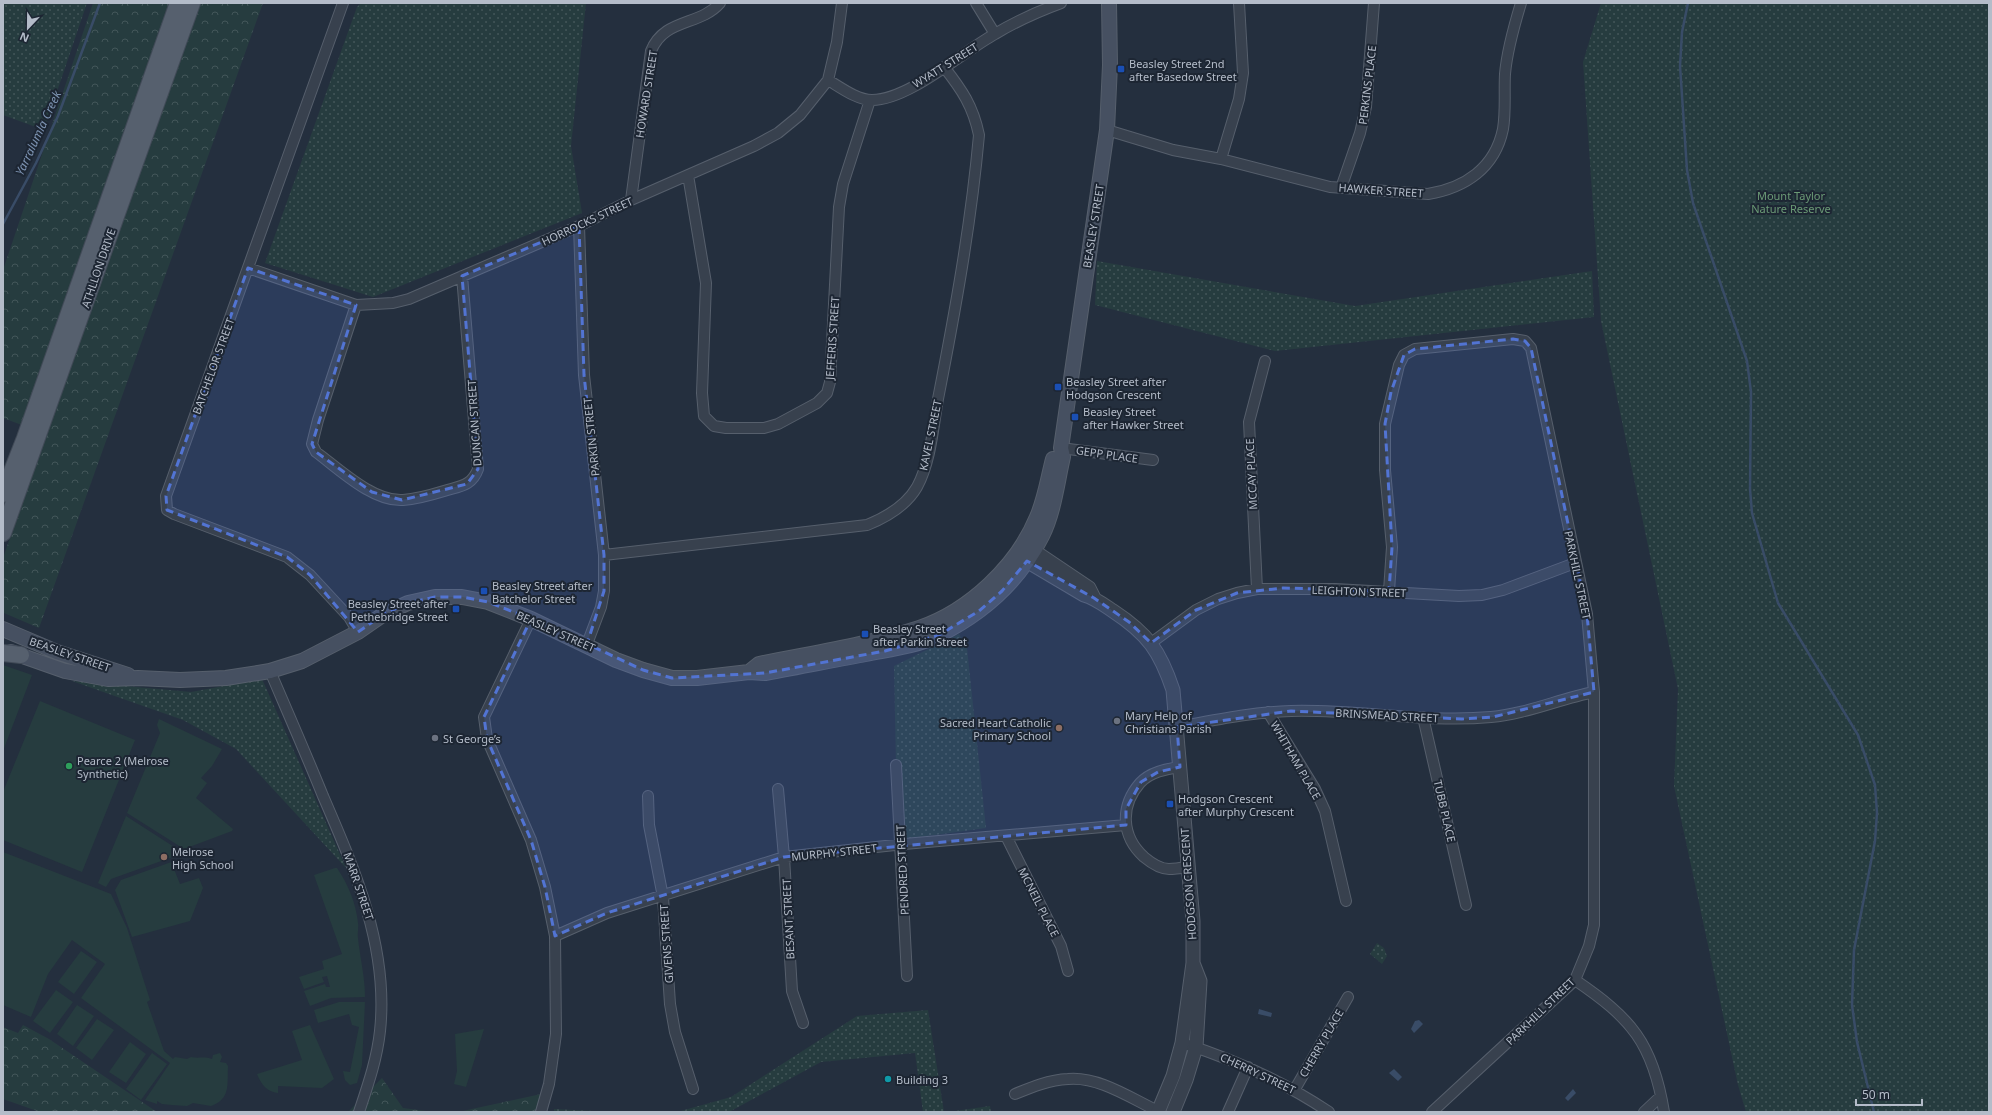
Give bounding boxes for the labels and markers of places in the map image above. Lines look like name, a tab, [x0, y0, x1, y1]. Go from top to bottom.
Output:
place label: Beasley Street 2nd after Basedow Street	[1129, 56, 1237, 84]
marker: Beasley Street 2nd after Basedow Street	[1116, 64, 1126, 74]
place label: Beasley Street after Hodgson Crescent	[1066, 374, 1167, 402]
marker: Beasley Street after Hodgson Crescent	[1053, 382, 1063, 392]
place label: Beasley Street after Hawker Street	[1083, 404, 1184, 432]
marker: Beasley Street after Hawker Street	[1070, 412, 1080, 422]
place label: Beasley Street after Batchelor Street	[492, 578, 593, 606]
marker: Beasley Street after Batchelor Street	[479, 586, 489, 596]
place label: Beasley Street after Pethebridge Street	[348, 596, 448, 624]
marker: Beasley Street after Pethebridge Street	[451, 604, 461, 614]
place label: Beasley Street after Parkin Street	[873, 621, 967, 649]
marker: Beasley Street after Parkin Street	[860, 629, 870, 639]
place label: Mary Help of Christians Parish	[1125, 708, 1212, 736]
place label: Sacred Heart Catholic Primary School	[940, 715, 1051, 743]
marker: Mary Help of Christians Parish	[1112, 716, 1122, 726]
marker: Sacred Heart Catholic Primary School	[1054, 723, 1064, 733]
place label: St George’s	[443, 731, 501, 746]
marker: St George’s	[430, 733, 440, 743]
place label: Pearce 2 (Melrose Synthetic)	[77, 753, 169, 781]
marker: Pearce 2 (Melrose Synthetic)	[64, 761, 74, 771]
place label: Hodgson Crescent after Murphy Crescent	[1178, 791, 1294, 819]
marker: Hodgson Crescent after Murphy Crescent	[1165, 799, 1175, 809]
place label: Melrose High School	[172, 844, 234, 872]
marker: Melrose High School	[159, 852, 169, 862]
place label: Building 3	[896, 1072, 948, 1087]
marker: Building 3	[883, 1074, 893, 1084]

